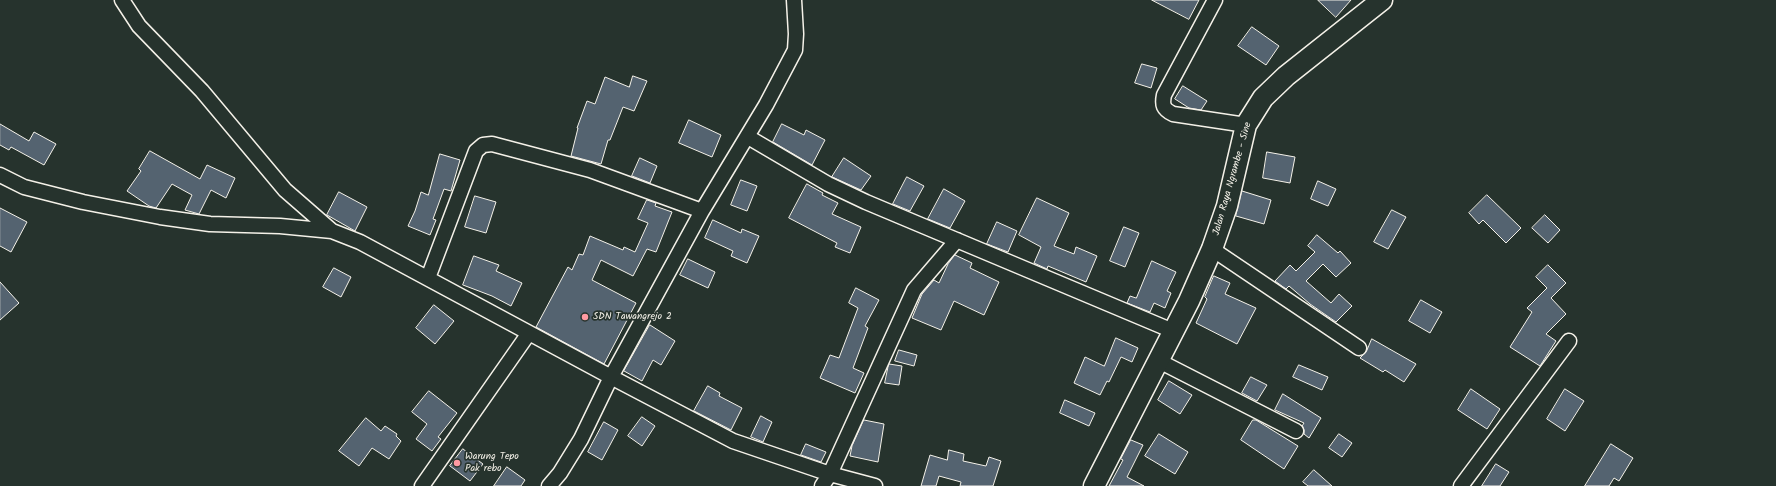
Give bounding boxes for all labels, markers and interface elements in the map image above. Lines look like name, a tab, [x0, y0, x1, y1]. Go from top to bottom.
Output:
street label: Jalan Raya Ngrambe - Sine	[1211, 121, 1255, 237]
place label: SDN Tawangrejo 2	[593, 311, 672, 323]
marker: SDN Tawangrejo 2	[580, 312, 590, 322]
place label: Warung Tepo Pak rebo	[465, 451, 519, 474]
marker: Warung Tepo Pak rebo	[452, 458, 462, 468]

